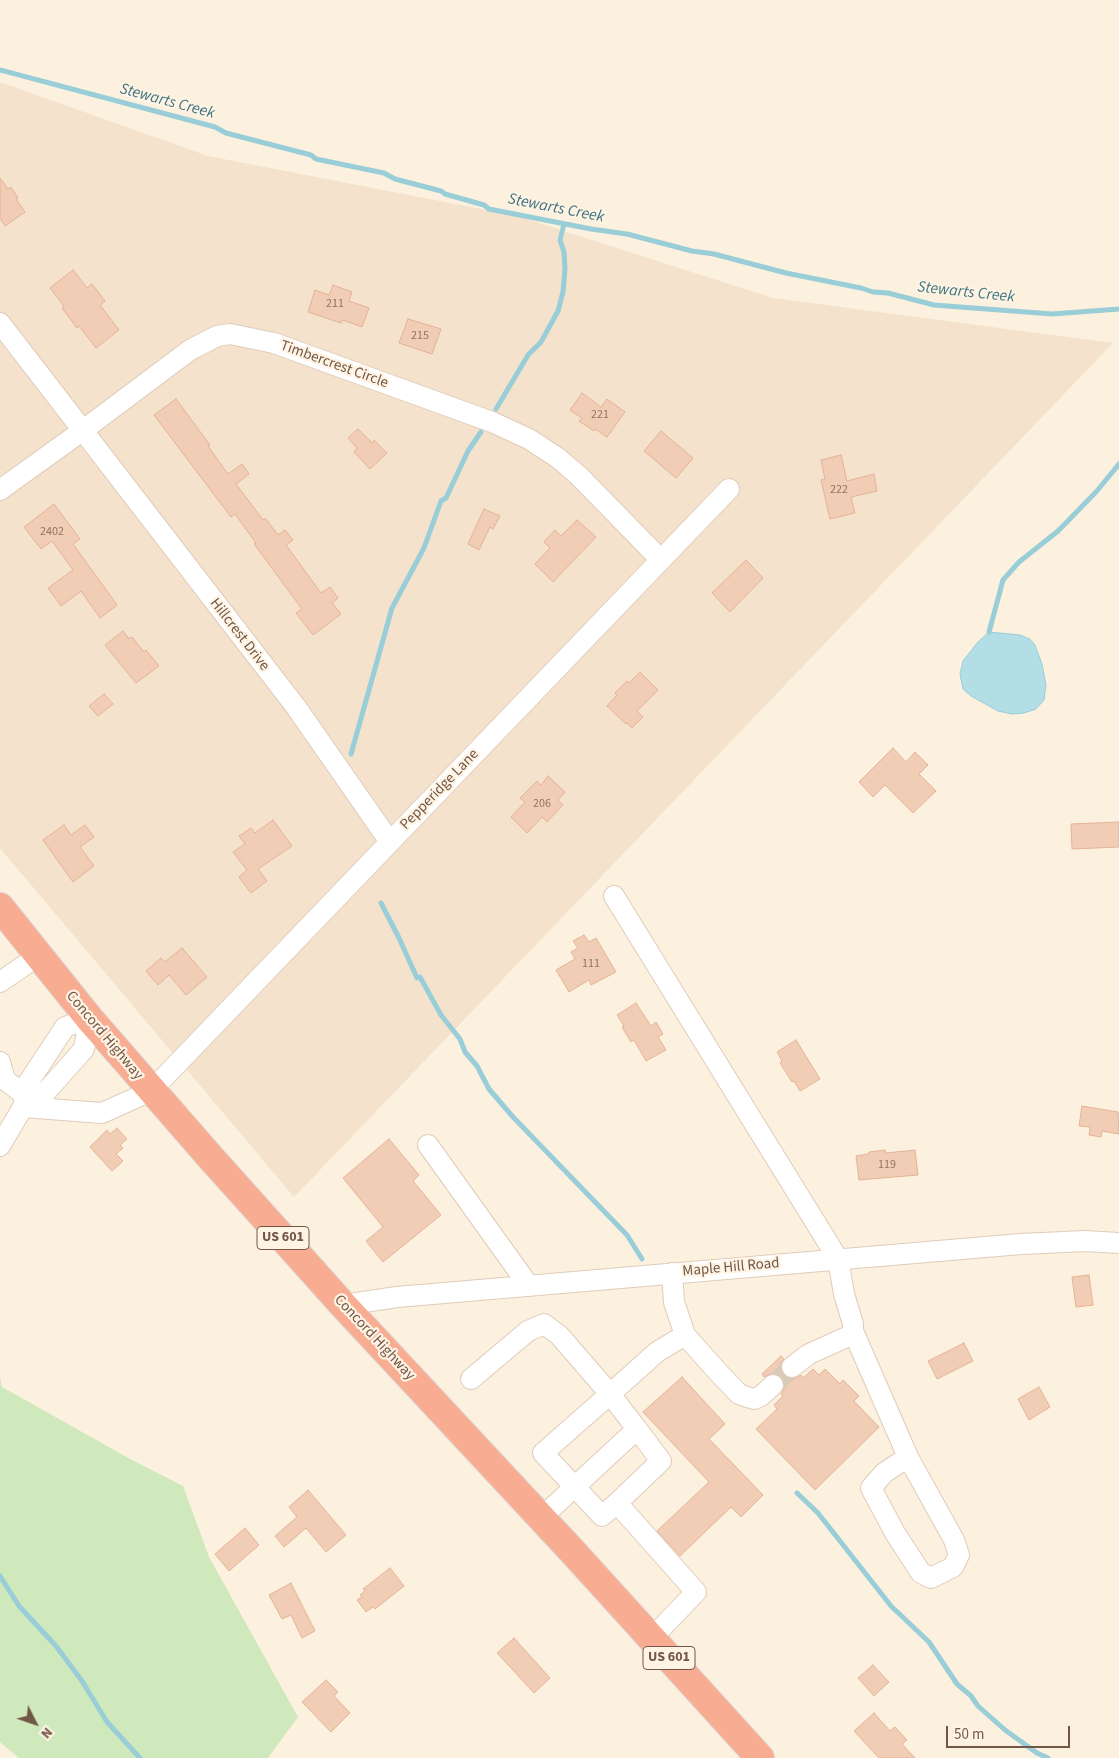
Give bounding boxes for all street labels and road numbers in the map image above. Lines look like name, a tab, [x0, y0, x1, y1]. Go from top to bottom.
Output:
street label: Timbercrest Circle	[277, 337, 391, 393]
street label: Hillcrest Drive	[205, 595, 273, 675]
street label: Pepperidge Lane	[397, 746, 483, 834]
street label: Concord Highway	[62, 988, 146, 1084]
road number: US 601	[257, 1226, 309, 1250]
street label: Maple Hill Road	[682, 1255, 780, 1281]
street label: Concord Highway	[330, 1292, 418, 1384]
road number: US 601	[643, 1646, 695, 1670]

